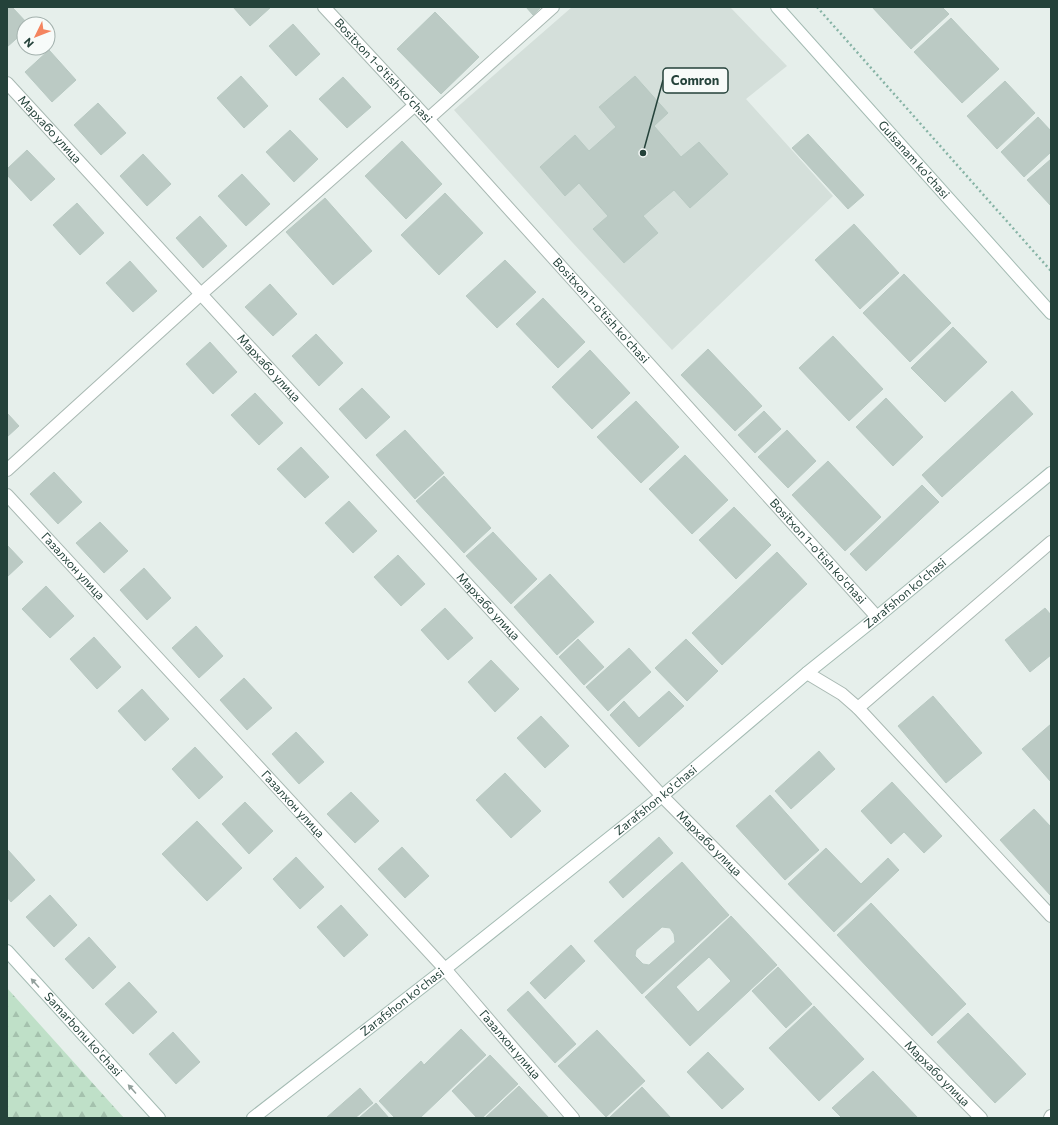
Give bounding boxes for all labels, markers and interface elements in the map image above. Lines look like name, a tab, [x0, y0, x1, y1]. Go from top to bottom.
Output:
street label: Bositxon 1-o'tish ko'chasi	[332, 15, 436, 125]
north arrow	[16, 16, 56, 56]
text: N	[21, 36, 36, 51]
callout: Сomron	[663, 68, 728, 93]
text: Сomron	[671, 72, 719, 88]
street label: Мархабо улица	[16, 92, 85, 165]
street label: Gulsanam ko'chasi	[876, 117, 953, 201]
street label: Bositxon 1-o'tish ko'chasi	[551, 255, 653, 366]
street label: Мархабо улица	[235, 331, 304, 404]
street label: Bositxon 1-o'tish ko'chasi	[768, 495, 870, 606]
street label: Газалхон улица	[39, 529, 108, 602]
street label: Zarafshon ko'chasi	[861, 555, 948, 631]
street label: Мархабо улица	[454, 569, 523, 643]
street label: Zarafshon ko'chasi	[611, 762, 699, 837]
street label: Газалхон улица	[259, 767, 328, 840]
street label: Мархабо улица	[674, 807, 745, 878]
street label: Zarafshon ko'chasi	[357, 964, 446, 1038]
one-way arrow	[31, 977, 40, 988]
street label: Samarbonu ko'chasi	[42, 989, 126, 1079]
street label: Газалхон улица	[477, 1007, 544, 1081]
street label: Мархабо улица	[902, 1037, 973, 1109]
one-way arrow	[128, 1084, 137, 1094]

